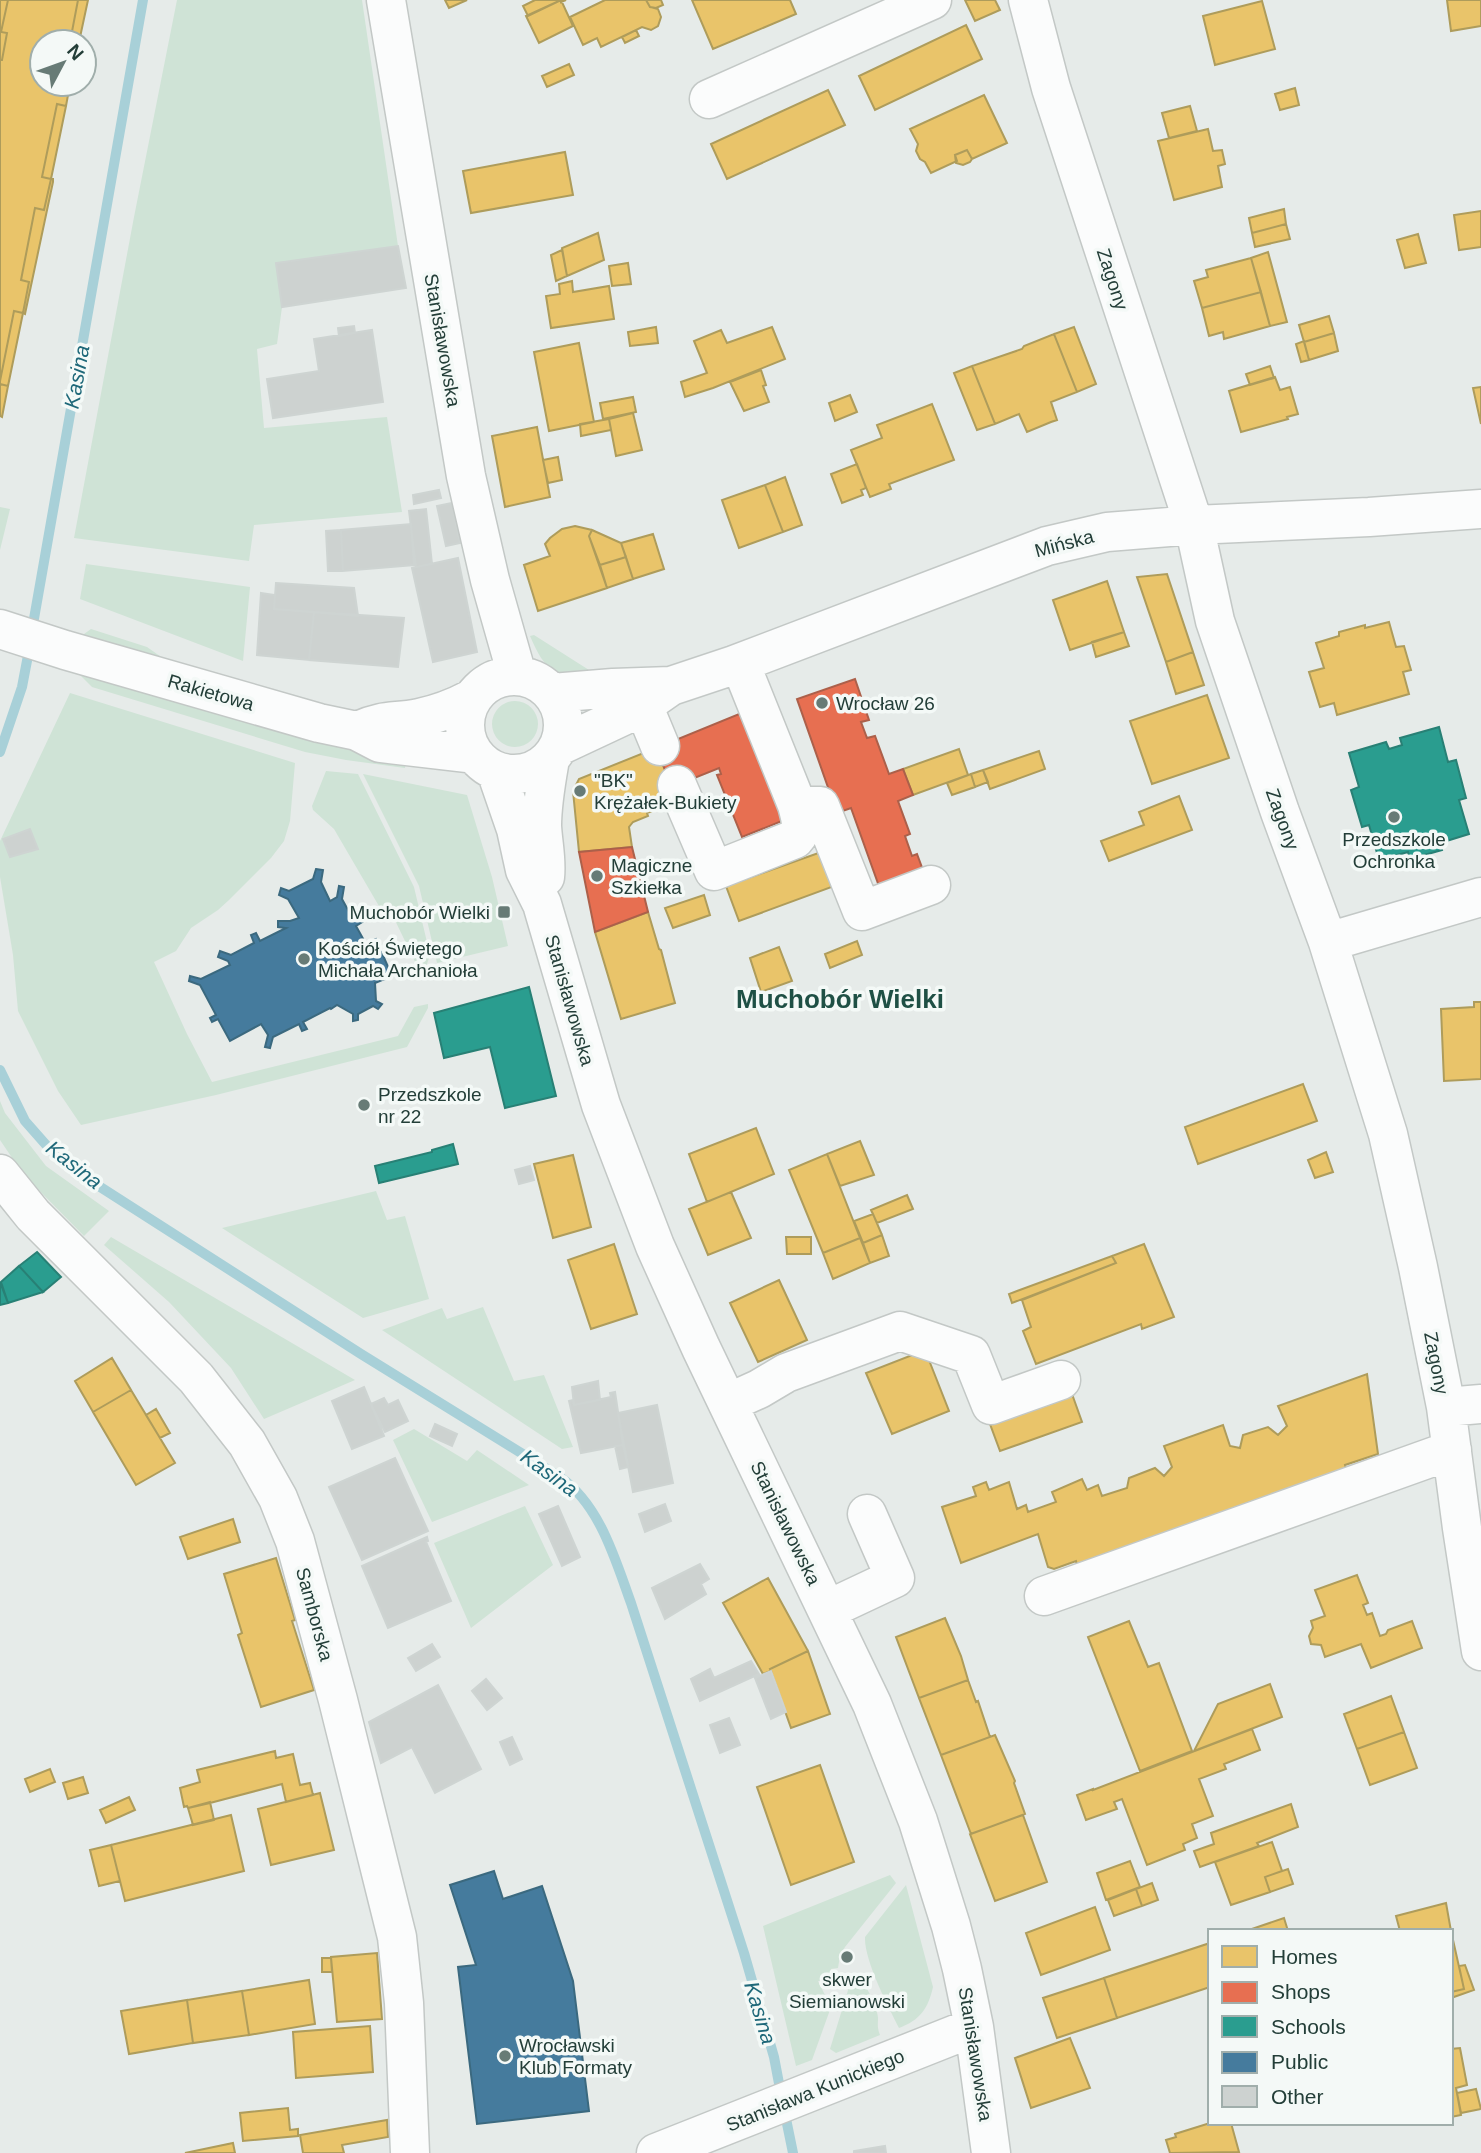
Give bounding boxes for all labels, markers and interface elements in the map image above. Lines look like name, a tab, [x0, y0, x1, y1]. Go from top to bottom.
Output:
north arrow	[28, 28, 98, 98]
text: N	[63, 40, 88, 64]
street label: Zagony	[1093, 246, 1132, 313]
street label: Stanisławowska	[420, 272, 465, 409]
water label: Kasina	[60, 343, 93, 411]
street label: Mińska	[1032, 525, 1096, 561]
street label: Rakietowa	[165, 670, 257, 715]
place label: Wrocław 26	[836, 693, 935, 714]
marker: Wrocław 26	[814, 695, 830, 711]
place label: "BK" Krężałek-Bukiety	[594, 770, 737, 813]
marker: "BK" Krężałek-Bukiety	[572, 783, 588, 799]
street label: Zagony	[1262, 786, 1303, 853]
marker: Przedszkole Ochronka	[1386, 809, 1402, 825]
place label: Przedszkole Ochronka	[1342, 829, 1446, 872]
place label: Magiczne Szkiełka	[611, 855, 692, 898]
marker: Magiczne Szkiełka	[589, 868, 605, 884]
place label: Muchobór Wielki	[350, 902, 490, 923]
marker: Muchobór Wielki	[496, 904, 512, 920]
street label: Stanisławowska	[541, 932, 598, 1068]
place label: Kościół Świętego Michała Archanioła	[318, 938, 478, 981]
marker: Kościół Świętego Michała Archanioła	[296, 951, 312, 967]
district label: Muchobór Wielki	[736, 984, 944, 1014]
place label: Przedszkole nr 22	[378, 1084, 482, 1127]
marker: Przedszkole nr 22	[356, 1097, 372, 1113]
water label: Kasina	[42, 1136, 107, 1193]
street label: Zagony	[1420, 1330, 1453, 1397]
water label: Kasina	[517, 1444, 582, 1501]
street label: Stanisławowska	[746, 1458, 825, 1589]
street label: Samborska	[292, 1565, 337, 1664]
legend	[1208, 1929, 1453, 2125]
text: Homes	[1271, 1945, 1338, 1968]
marker: skwer Siemianowski	[839, 1949, 855, 1965]
place label: skwer Siemianowski	[789, 1969, 905, 2012]
water label: Kasina	[740, 1979, 781, 2047]
text: Shops	[1271, 1980, 1331, 2003]
street label: Stanisławowska	[955, 1986, 997, 2123]
text: Schools	[1271, 2015, 1346, 2038]
place label: Wrocławski Klub Formaty	[519, 2035, 632, 2078]
street label: Stanisława Kunickiego	[723, 2045, 907, 2136]
marker: Wrocławski Klub Formaty	[497, 2048, 513, 2064]
text: Public	[1271, 2050, 1328, 2073]
text: Other	[1271, 2085, 1324, 2108]

